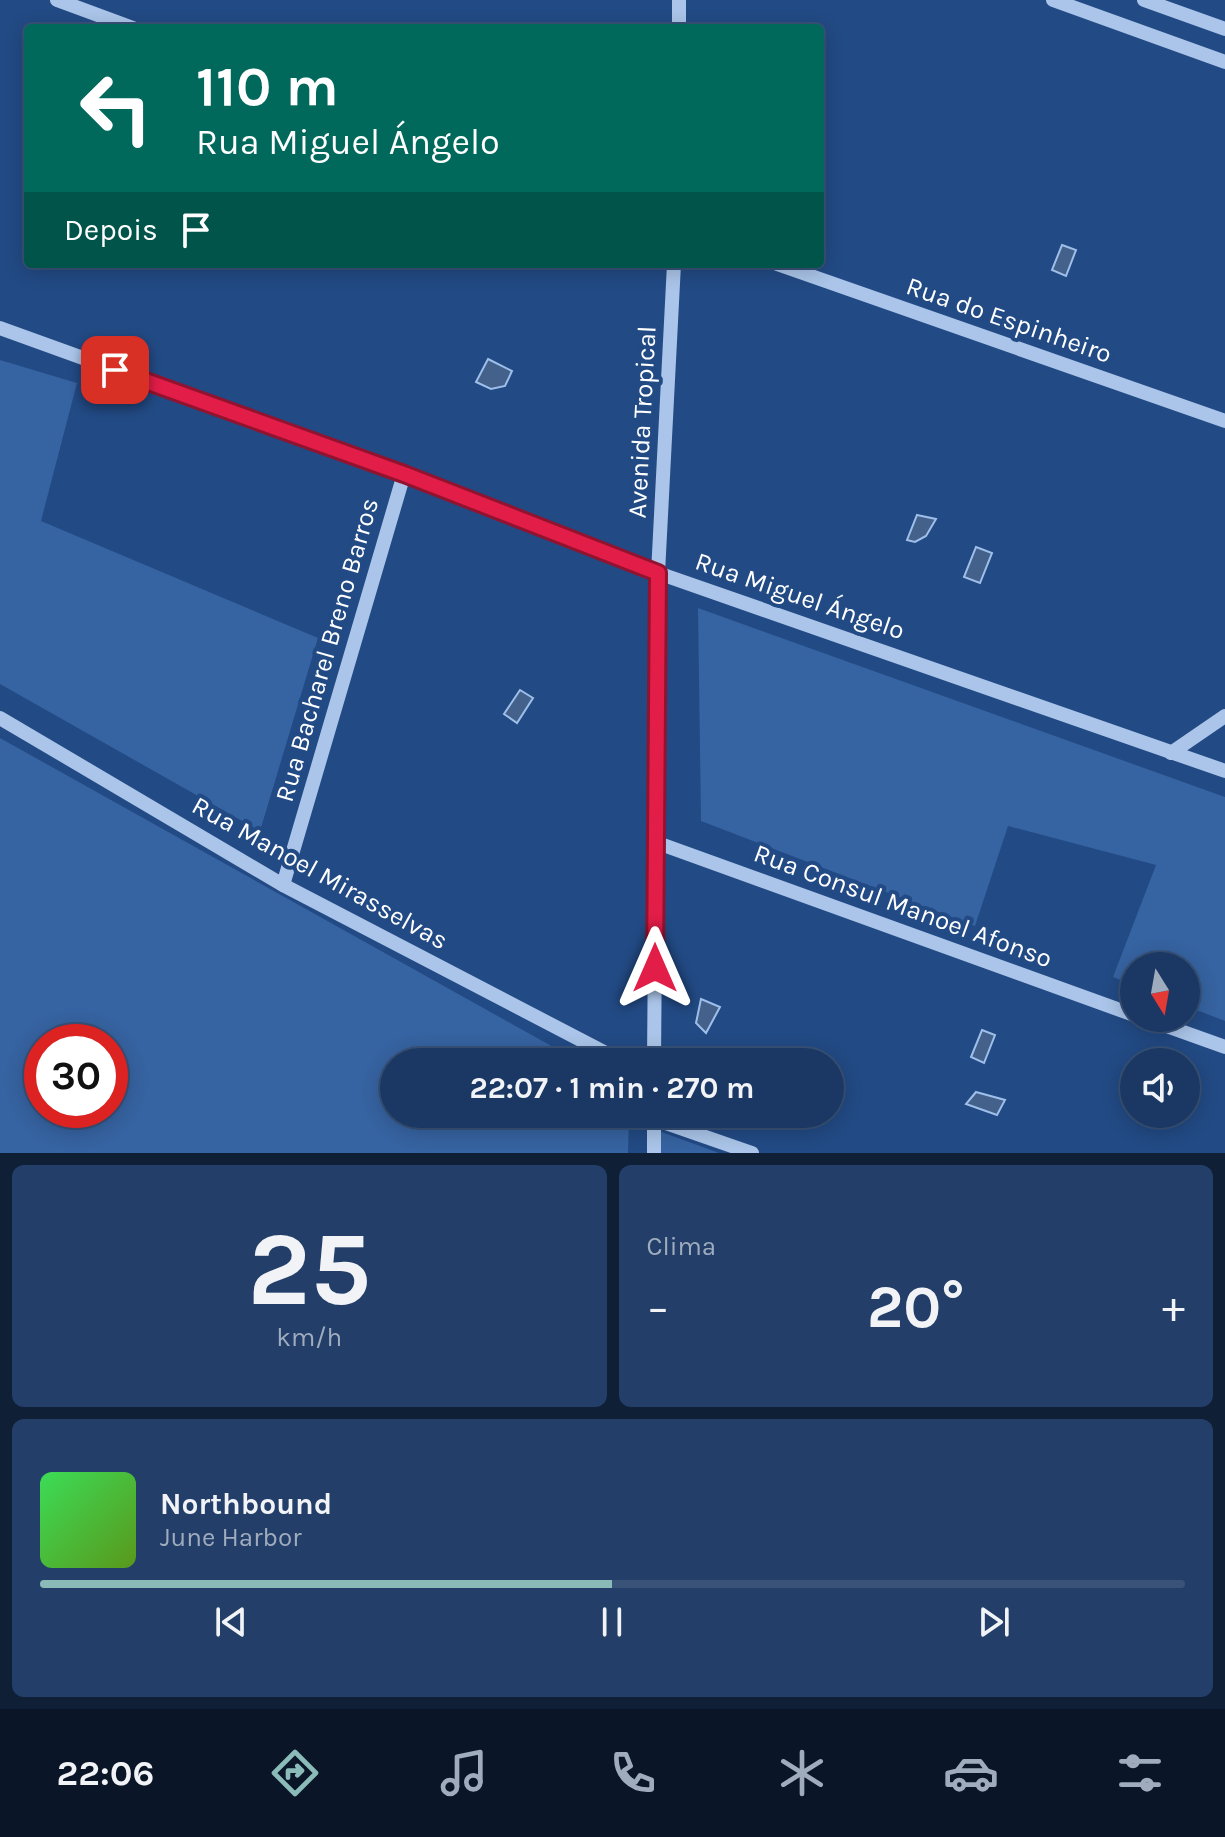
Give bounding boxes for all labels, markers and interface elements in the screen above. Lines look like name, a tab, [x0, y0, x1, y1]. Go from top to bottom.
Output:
text: 110 m	[196, 54, 339, 119]
icon: left	[64, 56, 168, 160]
text: Rua Miguel Ángelo	[196, 121, 500, 163]
icon: arrive	[174, 208, 218, 252]
text: Depois	[64, 212, 158, 248]
street label: Rua do Espinheiro	[902, 270, 1116, 370]
street label: Avenida Tropical	[621, 325, 663, 519]
pin	[81, 336, 149, 404]
icon: arrive	[93, 348, 137, 392]
street label: Rua Bacharel Breno Barros	[269, 495, 385, 805]
street label: Rua Miguel Ángelo	[691, 545, 909, 646]
street label: Rua Manoel Mirasselvas	[187, 790, 453, 956]
street label: Rua Consul Manoel Afonso	[750, 838, 1056, 974]
position arrow	[613, 926, 697, 1010]
north arrow	[1120, 952, 1200, 1032]
map controls	[1120, 952, 1200, 1128]
speed limit sign: 30	[24, 1024, 128, 1128]
button: sound	[1120, 1048, 1200, 1128]
text: 22:07 · 1 min · 270 m	[470, 1070, 754, 1106]
text: 25	[248, 1209, 371, 1330]
text: Clima	[647, 1231, 716, 1262]
text: 20°	[867, 1272, 965, 1342]
text: −	[647, 1282, 670, 1333]
text: +	[1162, 1282, 1185, 1333]
text: km/h	[276, 1322, 342, 1353]
text: Northbound	[160, 1486, 332, 1522]
text: June Harbor	[160, 1522, 302, 1553]
icon: previous	[209, 1600, 253, 1644]
icon: pause	[590, 1600, 634, 1644]
icon: next	[972, 1600, 1016, 1644]
icon: directions	[267, 1745, 323, 1801]
icon: music	[436, 1745, 492, 1801]
icon: phone	[605, 1745, 661, 1801]
icon: climate	[774, 1745, 830, 1801]
icon: car	[943, 1745, 999, 1801]
icon: filters	[1112, 1745, 1168, 1801]
text: 22:06	[57, 1752, 154, 1794]

